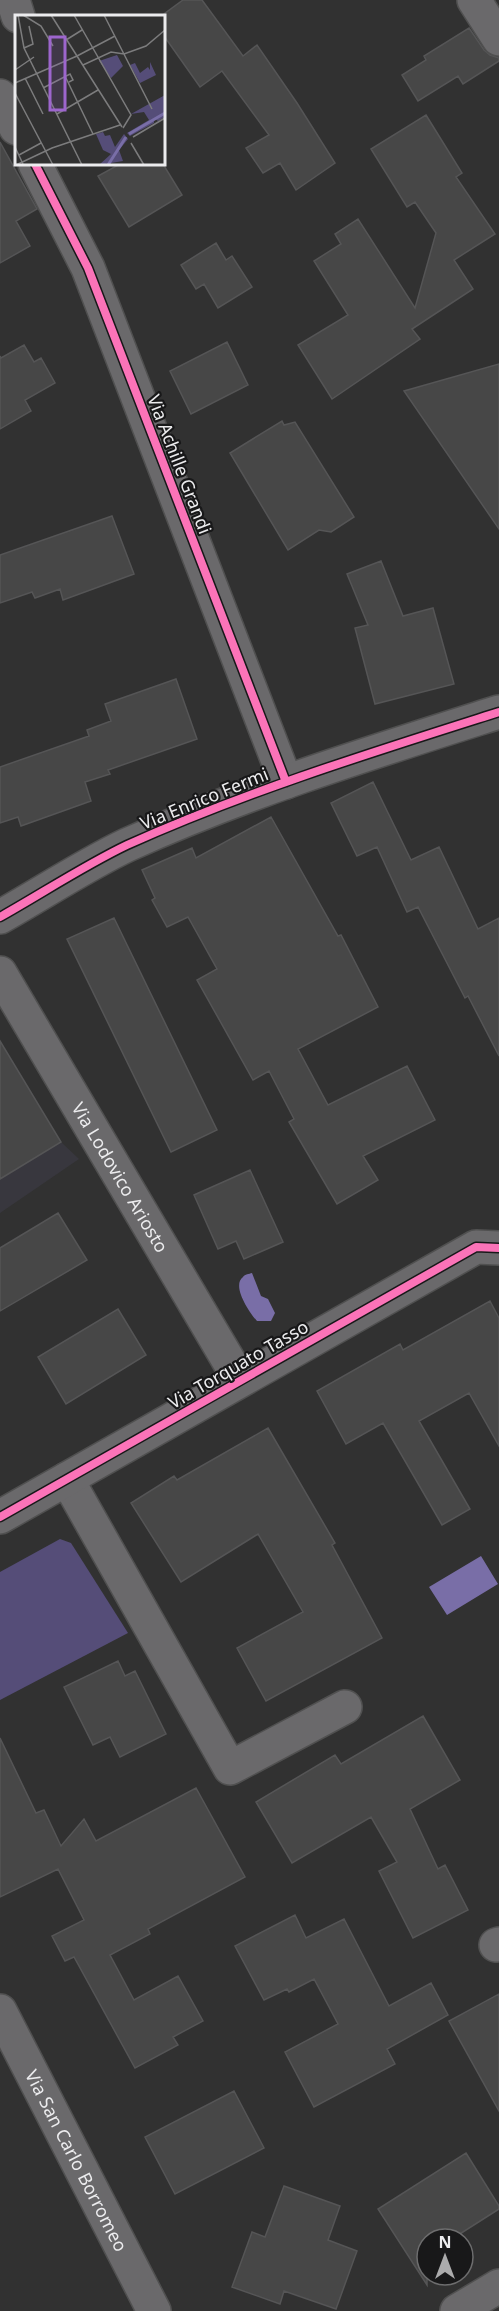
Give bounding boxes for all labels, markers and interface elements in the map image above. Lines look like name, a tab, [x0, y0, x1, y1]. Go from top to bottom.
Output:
inset map	[15, 15, 165, 165]
street label: Via Achille Grandi	[142, 391, 218, 537]
street label: Via Enrico Fermi	[136, 761, 272, 835]
street label: Via Lodovico Ariosto	[67, 1098, 174, 1257]
street label: Via Torquato Tasso	[164, 1314, 312, 1414]
street label: Via San Carlo Borromeo	[20, 2066, 133, 2255]
north arrow	[415, 2227, 475, 2287]
text: N	[438, 2231, 452, 2253]

